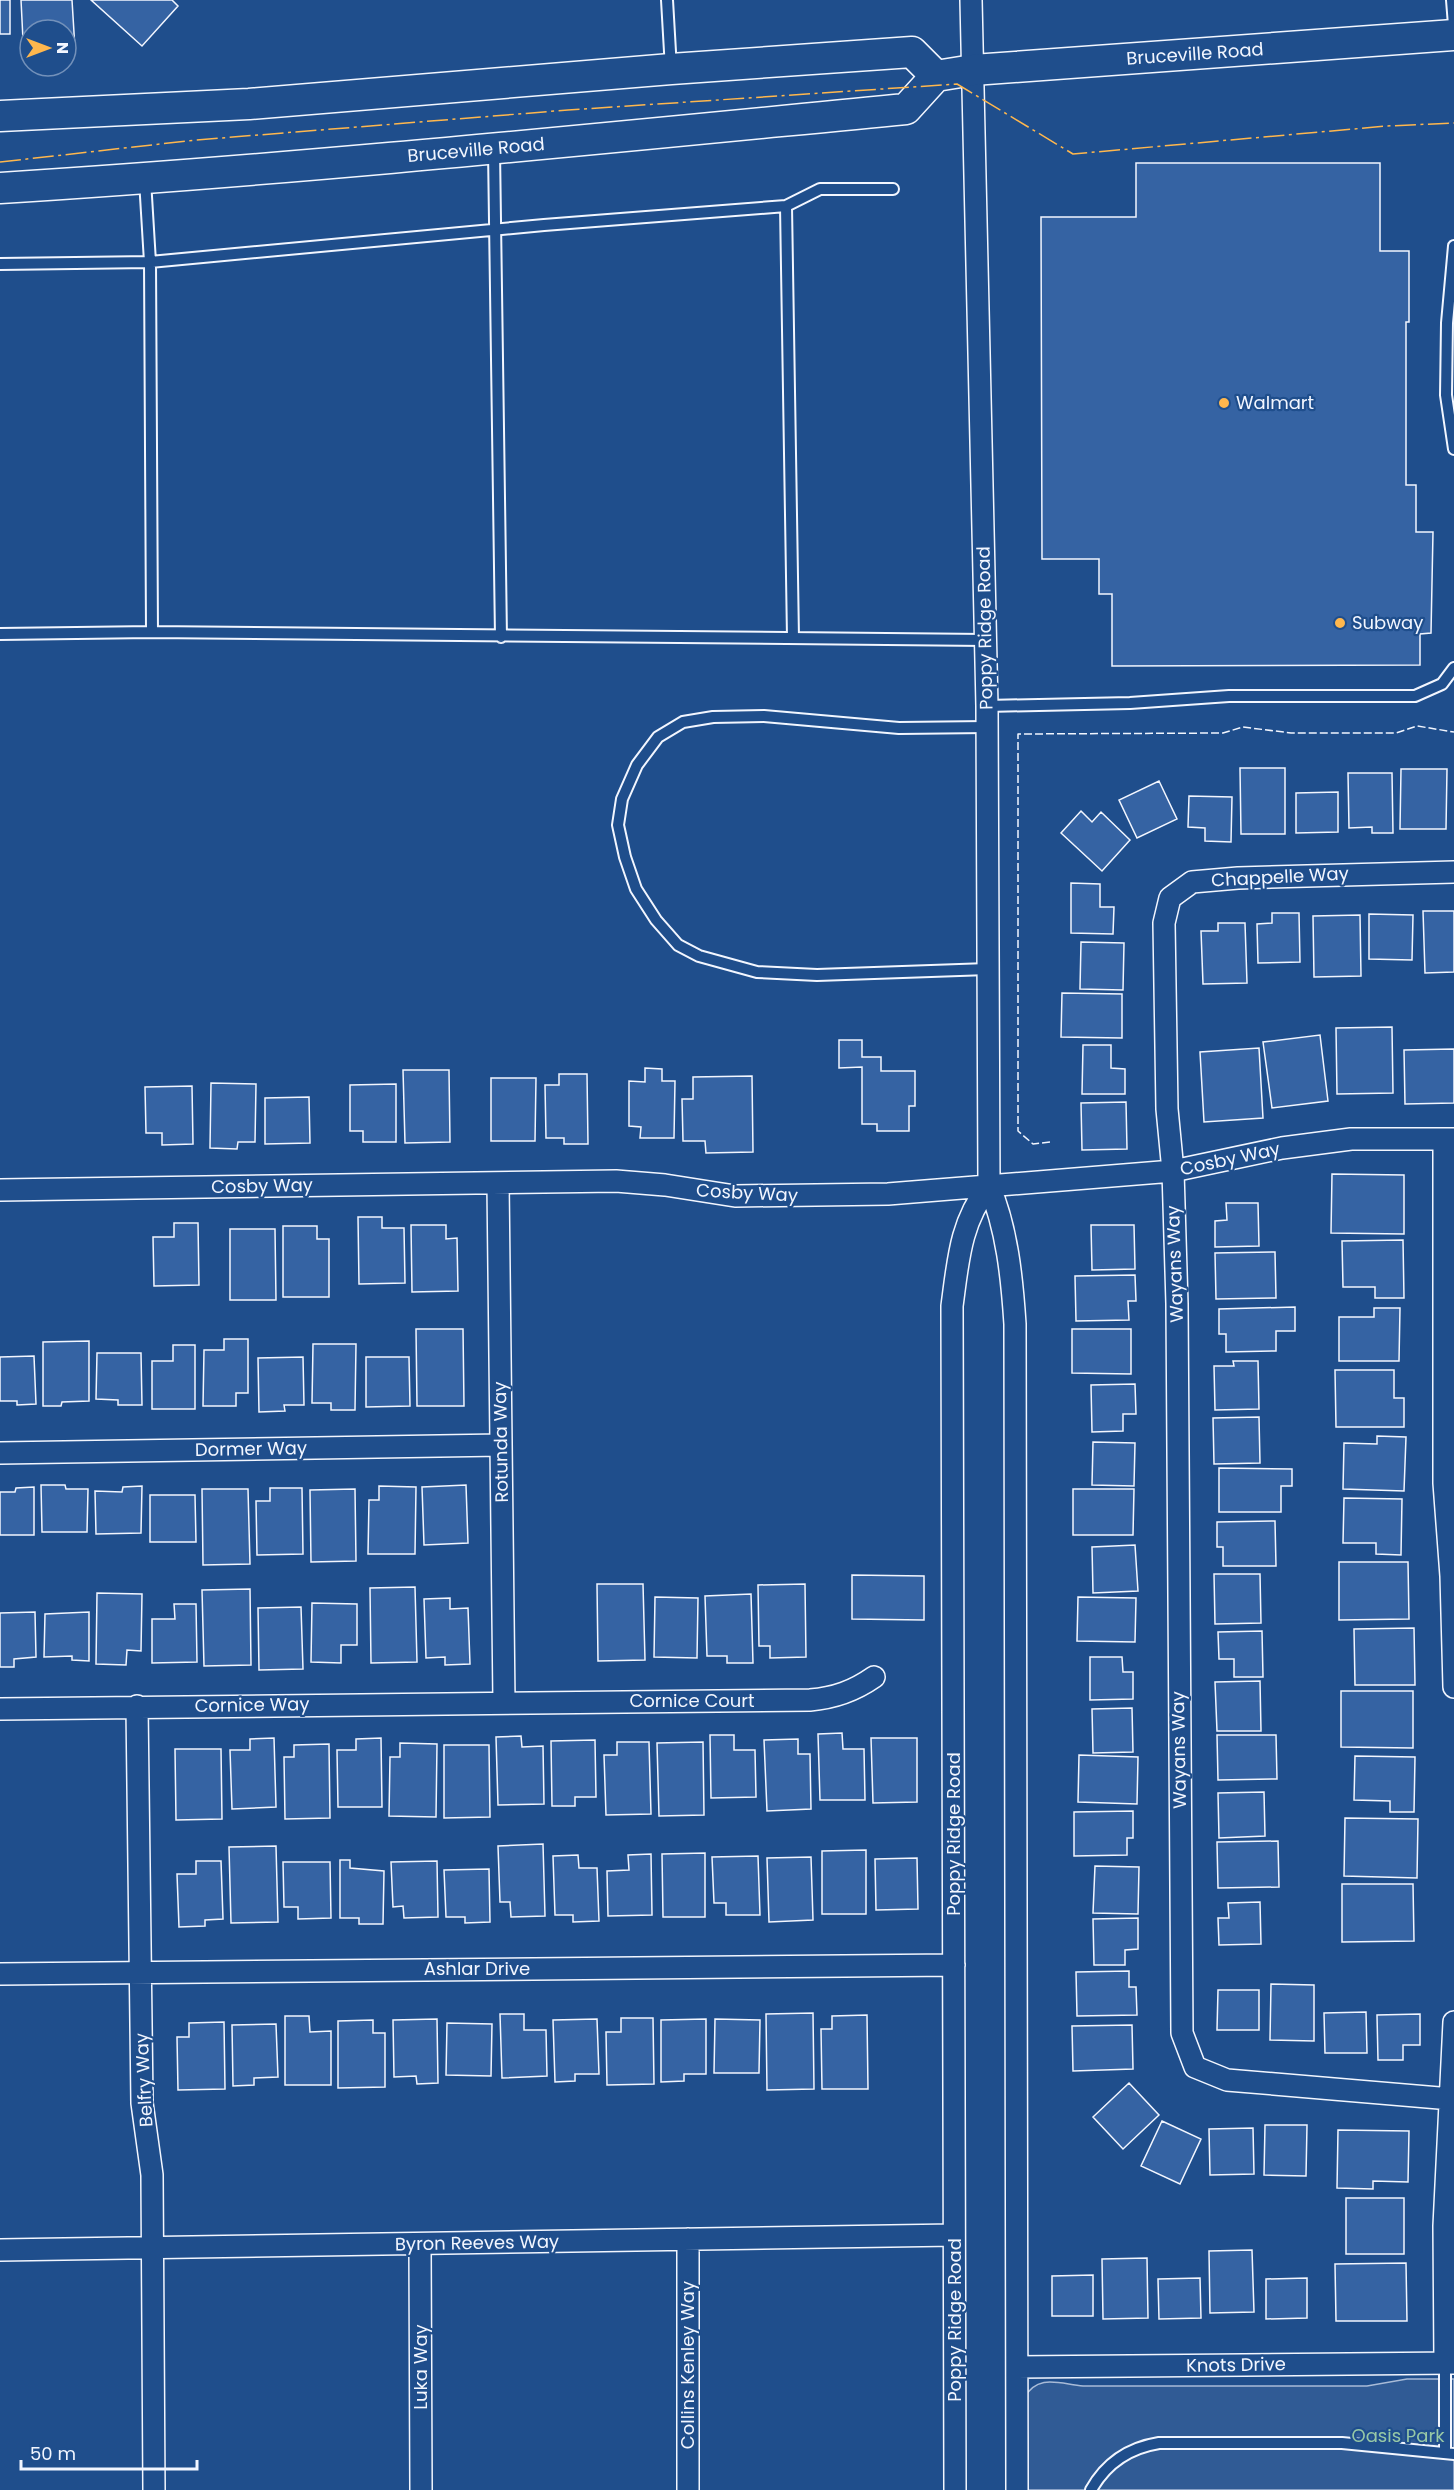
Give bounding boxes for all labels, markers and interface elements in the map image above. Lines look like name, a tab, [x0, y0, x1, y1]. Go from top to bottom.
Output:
north arrow	[18, 18, 78, 78]
street label: Bruceville Road	[1126, 36, 1264, 71]
text: N	[51, 42, 74, 54]
street label: Bruceville Road	[406, 131, 546, 168]
place label: Walmart	[1236, 390, 1314, 415]
marker: Walmart	[1217, 396, 1231, 410]
street label: Poppy Ridge Road	[971, 546, 998, 710]
place label: Subway	[1352, 610, 1423, 635]
marker: Subway	[1333, 616, 1347, 630]
street label: Chappelle Way	[1211, 860, 1349, 893]
street label: Cosby Way	[1178, 1136, 1282, 1181]
street label: Cosby Way	[211, 1172, 313, 1199]
street label: Cosby Way	[696, 1177, 799, 1208]
street label: Wayans Way	[1160, 1205, 1189, 1323]
street label: Rotunda Way	[487, 1381, 514, 1503]
street label: Dormer Way	[195, 1435, 307, 1462]
street label: Cornice Court	[629, 1688, 755, 1713]
street label: Cornice Way	[194, 1691, 310, 1718]
street label: Wayans Way	[1165, 1691, 1192, 1809]
street label: Poppy Ridge Road	[941, 1752, 966, 1916]
street label: Ashlar Drive	[424, 1956, 530, 1981]
street label: Belfry Way	[129, 2032, 158, 2128]
street label: Byron Reeves Way	[395, 2229, 559, 2256]
street label: Poppy Ridge Road	[942, 2238, 967, 2402]
street label: Collins Kenley Way	[675, 2281, 700, 2449]
street label: Luka Way	[408, 2324, 433, 2410]
street label: Knots Drive	[1186, 2351, 1286, 2378]
park label: Oasis Park	[1352, 2423, 1445, 2448]
scale bar	[21, 2433, 196, 2471]
text: 50 m	[30, 2441, 76, 2466]

